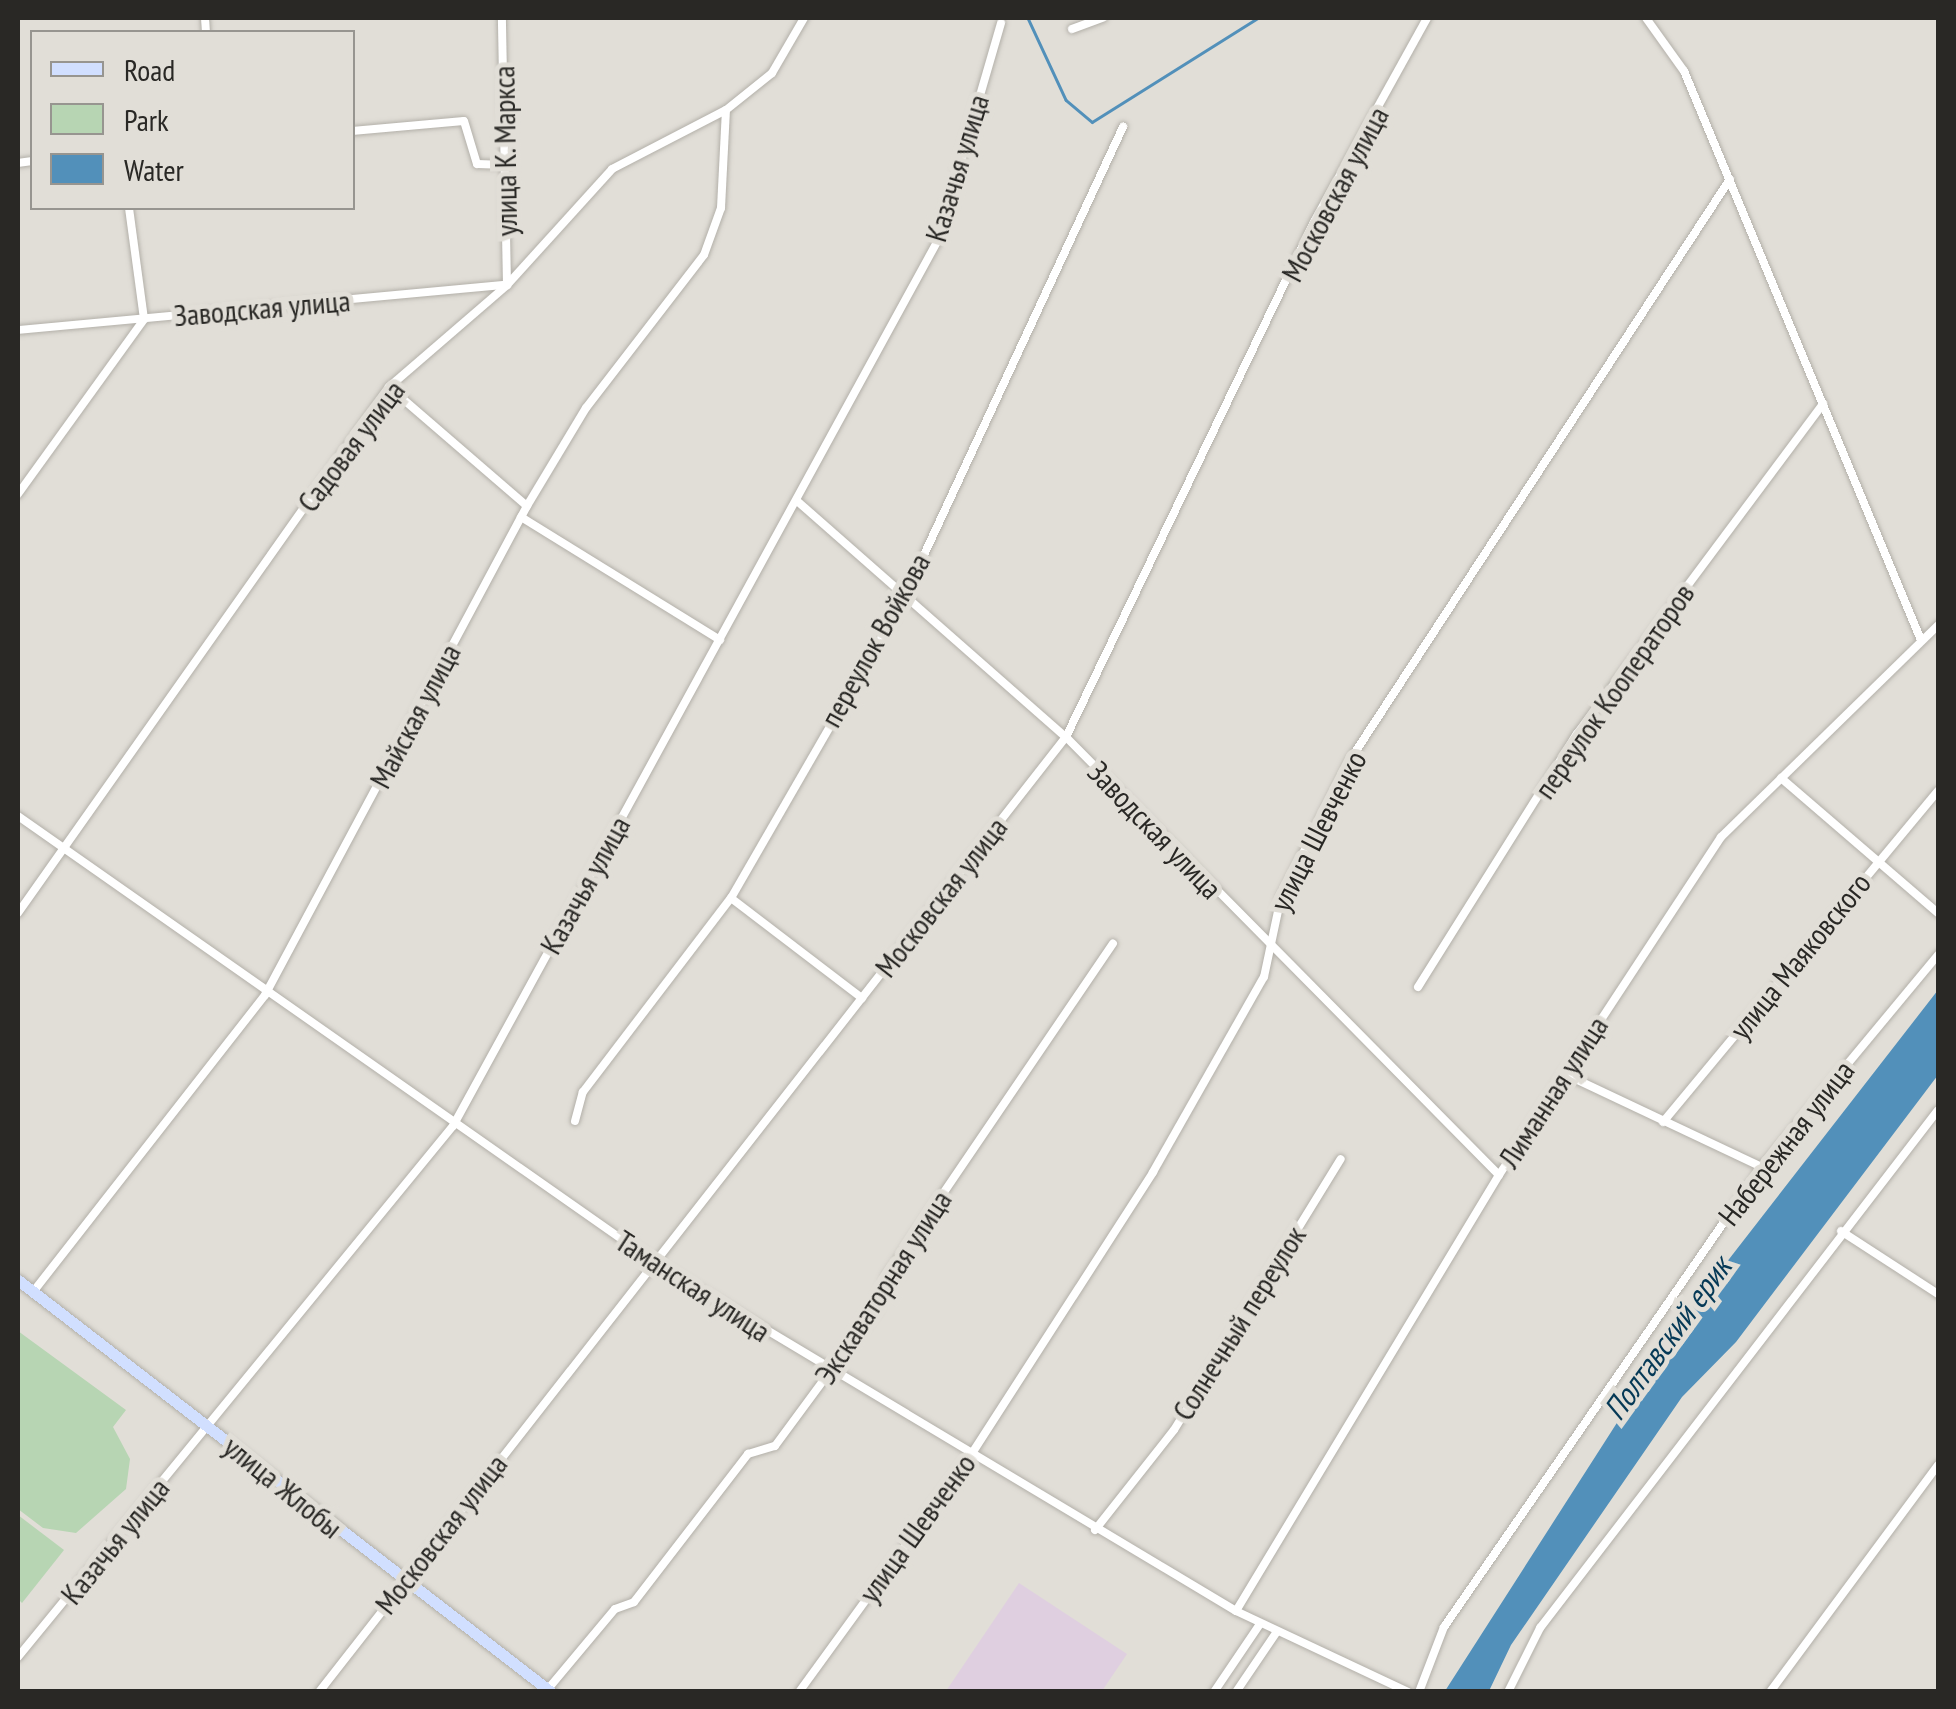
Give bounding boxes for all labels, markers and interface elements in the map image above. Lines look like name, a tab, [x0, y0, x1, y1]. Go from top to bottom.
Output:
legend	[30, 30, 355, 210]
text: Road	[124, 50, 175, 89]
street label: улица К. Маркса	[485, 64, 525, 238]
street label: Казачья улица	[918, 90, 996, 246]
text: Park	[124, 100, 169, 139]
street label: Московская улица	[1274, 100, 1396, 288]
text: Water	[124, 150, 184, 189]
street label: Заводская улица	[172, 282, 352, 334]
street label: Садовая улица	[290, 373, 412, 519]
street label: переулок Войкова	[812, 547, 938, 733]
street label: переулок Кооператоров	[1526, 577, 1702, 805]
street label: Майская улица	[362, 638, 468, 794]
street label: улица Шевченко	[1262, 745, 1374, 917]
street label: Заводская улица	[1081, 754, 1229, 906]
street label: Казачья улица	[532, 810, 638, 960]
street label: Московская улица	[867, 810, 1015, 984]
street label: улица Маяковского	[1722, 866, 1878, 1046]
street label: Лиманная улица	[1491, 1009, 1615, 1175]
street label: Набережная улица	[1710, 1053, 1862, 1233]
street label: Экскаваторная улица	[807, 1183, 959, 1391]
street label: Солнечный переулок	[1165, 1219, 1313, 1427]
street label: Таманская улица	[609, 1223, 777, 1349]
water label: Полтавский ерик	[1595, 1249, 1739, 1427]
street label: улица Жлобы	[217, 1428, 349, 1546]
street label: Московская улица	[367, 1447, 515, 1621]
street label: улица Шевченко	[851, 1447, 983, 1609]
street label: Казачья улица	[53, 1471, 177, 1611]

